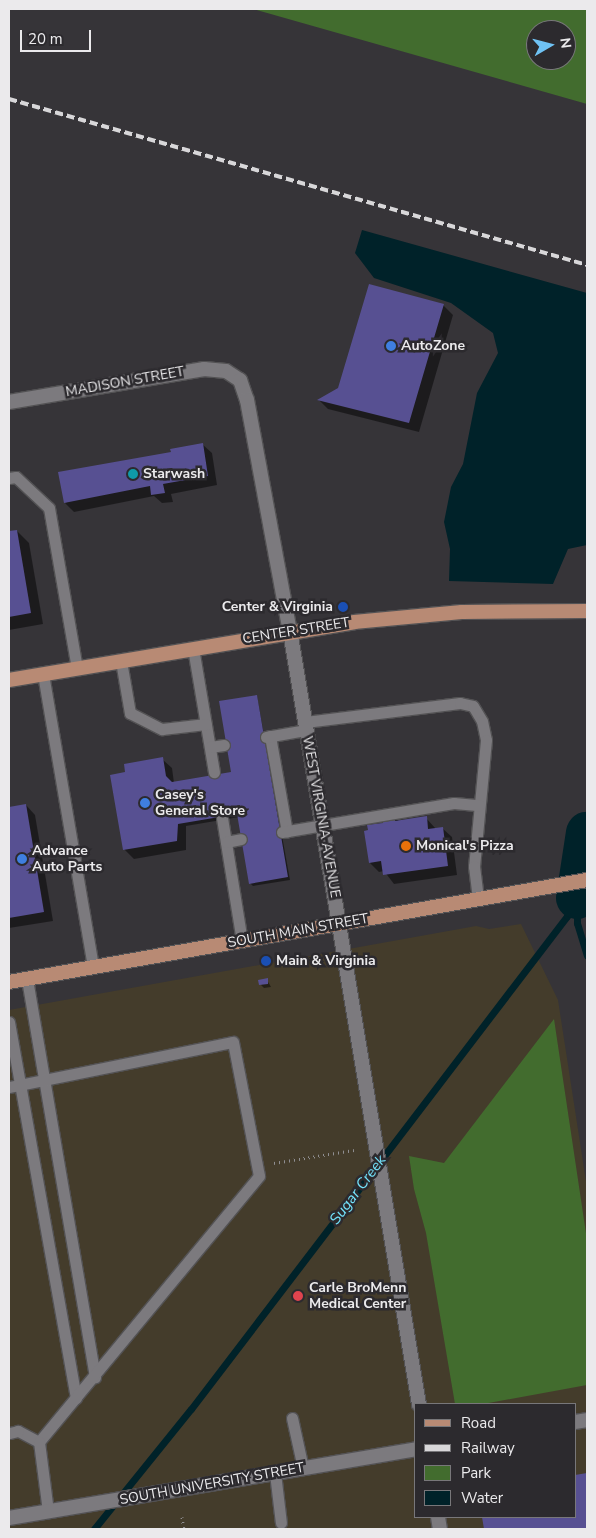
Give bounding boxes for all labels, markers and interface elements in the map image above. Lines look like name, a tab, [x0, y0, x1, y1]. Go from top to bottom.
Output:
scale bar	[22, 20, 94, 52]
north arrow	[526, 20, 576, 70]
text: 20 m	[28, 29, 63, 49]
text: N	[555, 36, 575, 49]
place label: AutoZone	[401, 338, 465, 354]
marker: AutoZone	[385, 340, 397, 352]
street label: MADISON STREET	[64, 363, 186, 401]
place label: Starwash	[143, 466, 205, 482]
marker: Starwash	[127, 468, 139, 480]
place label: Center & Virginia	[222, 599, 333, 615]
marker: Center & Virginia	[337, 601, 349, 613]
street label: CENTER STREET	[241, 614, 351, 648]
street label: WEST VIRGINIA AVENUE	[299, 735, 343, 899]
place label: Casey's General Store	[155, 787, 245, 820]
marker: Casey's General Store	[139, 797, 151, 809]
place label: Monical's Pizza	[416, 838, 514, 854]
marker: Monical's Pizza	[400, 840, 412, 852]
place label: Advance Auto Parts	[32, 843, 102, 876]
marker: Advance Auto Parts	[16, 853, 28, 865]
street label: SOUTH MAIN STREET	[226, 910, 370, 952]
place label: Main & Virginia	[276, 953, 376, 969]
marker: Main & Virginia	[260, 955, 272, 967]
water label: Sugar Creek	[326, 1152, 390, 1228]
place label: Carle BroMenn Medical Center	[309, 1280, 406, 1312]
marker: Carle BroMenn Medical Center	[291, 1289, 305, 1303]
legend	[414, 1403, 576, 1518]
text: Road	[461, 1413, 496, 1433]
text: Railway	[461, 1438, 515, 1458]
street label: SOUTH UNIVERSITY STREET	[118, 1459, 306, 1509]
text: Park	[461, 1463, 491, 1483]
text: Water	[461, 1488, 503, 1508]

